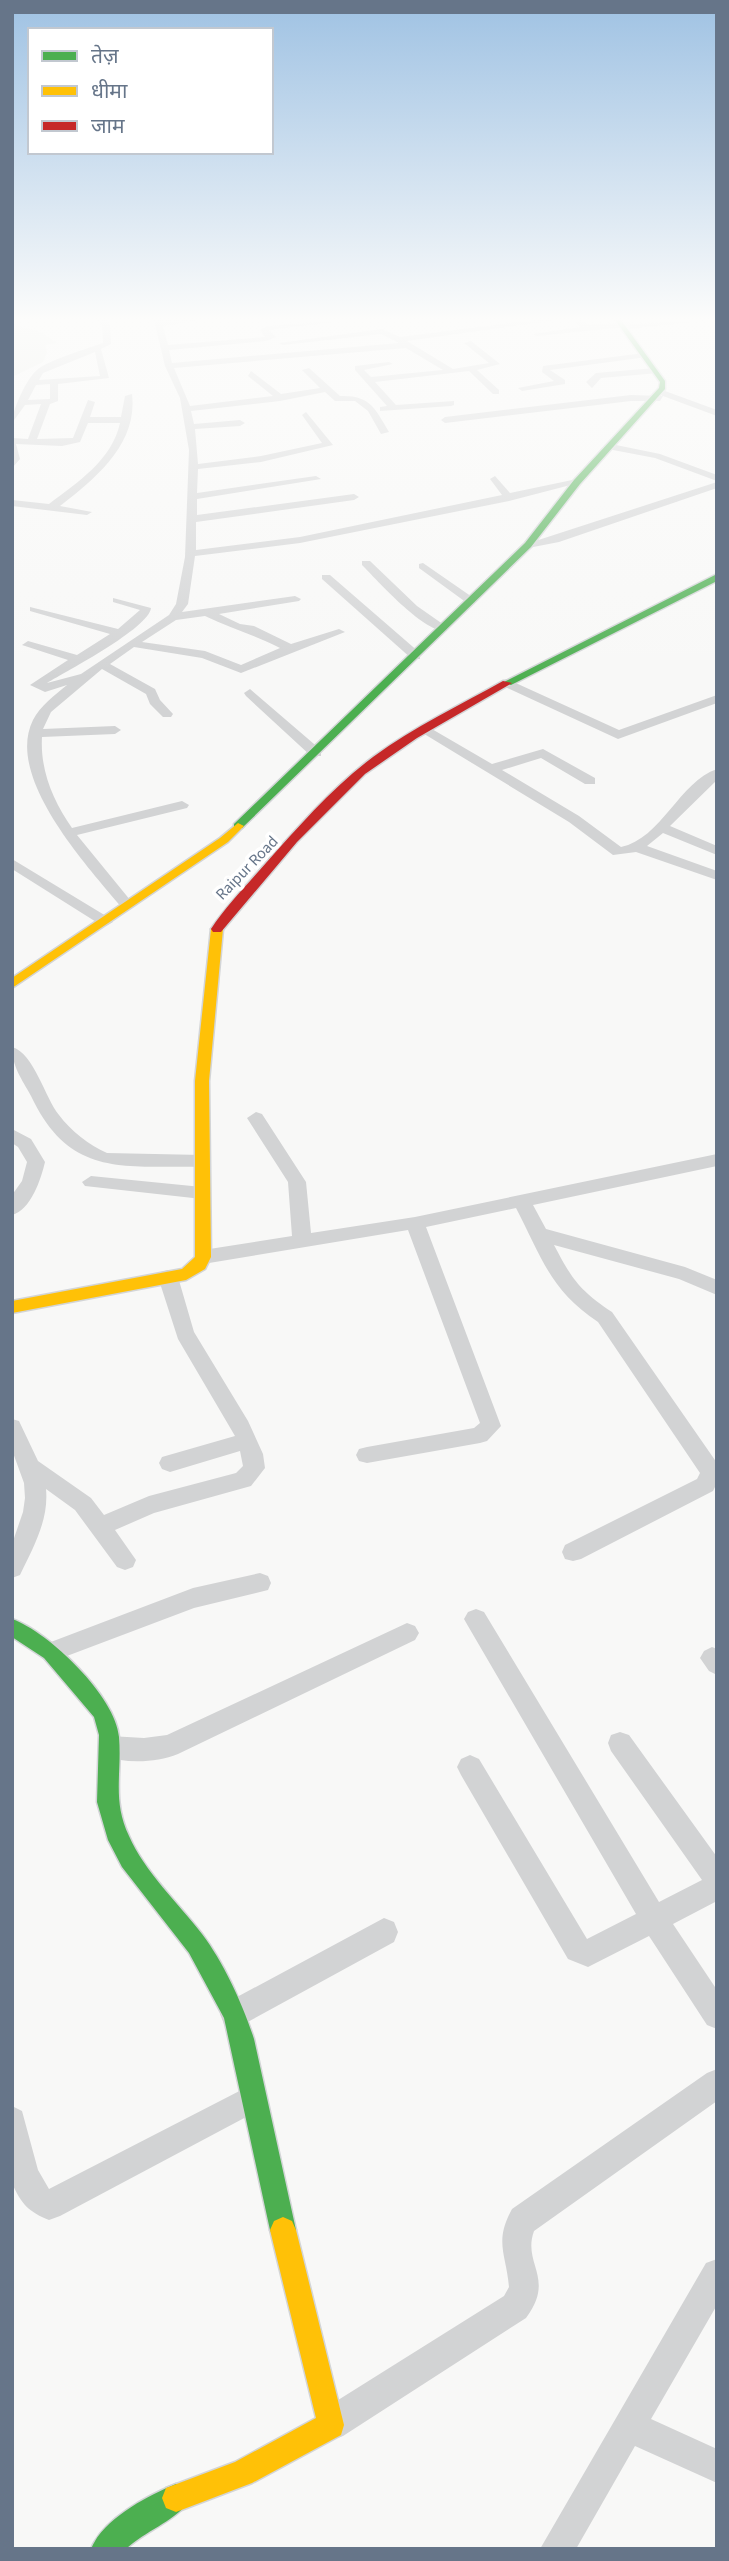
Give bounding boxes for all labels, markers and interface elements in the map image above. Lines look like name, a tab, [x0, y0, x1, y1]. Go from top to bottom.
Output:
legend	[28, 28, 273, 154]
text: तेज़	[91, 41, 119, 71]
text: धीमा	[91, 76, 128, 106]
text: जाम	[91, 111, 125, 141]
street label: Raipur Road	[211, 831, 283, 905]

